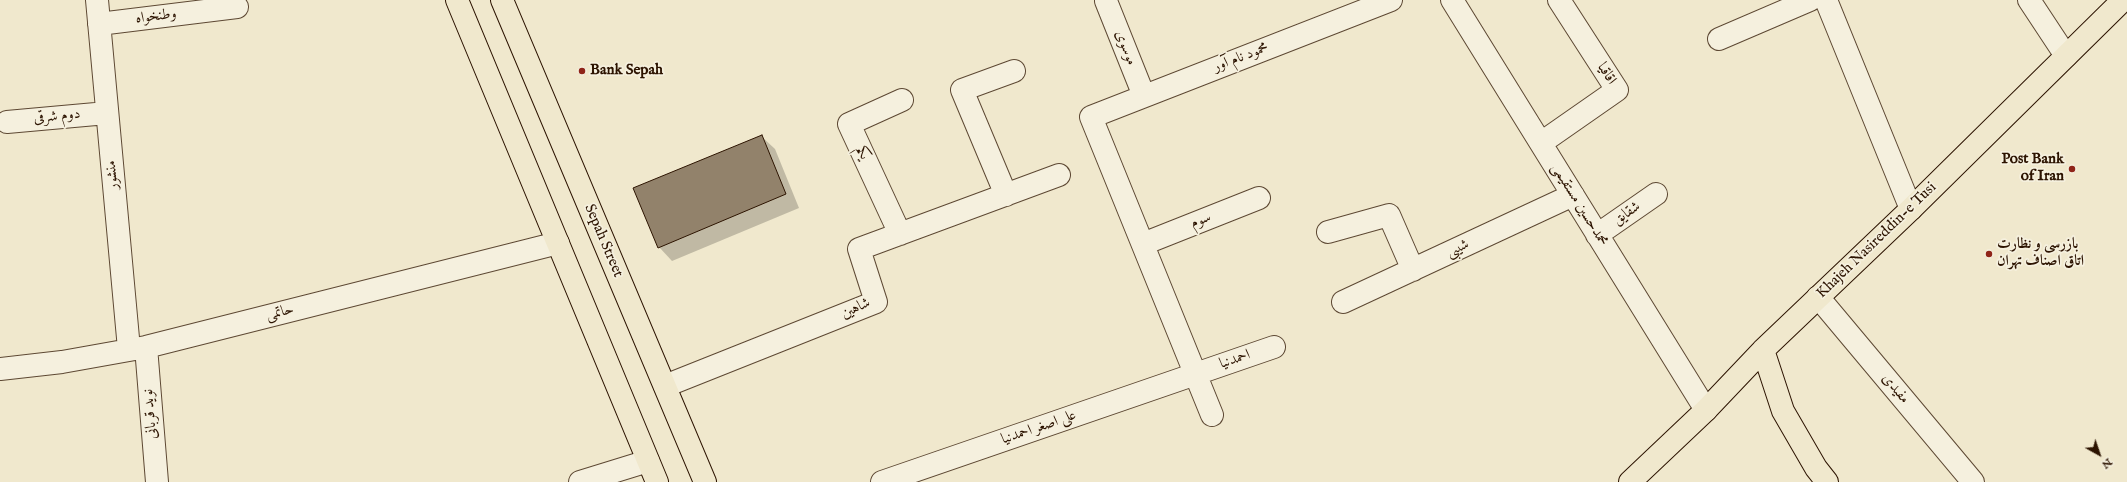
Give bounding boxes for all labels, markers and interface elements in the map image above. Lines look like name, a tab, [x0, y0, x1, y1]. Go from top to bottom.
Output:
street label: وطنخواه	[134, 6, 178, 28]
street label: موسوی	[1110, 28, 1140, 68]
street label: محمود نام آور	[1211, 39, 1271, 77]
street label: اقاقیا	[1592, 60, 1620, 88]
place label: Bank Sepah	[590, 62, 663, 80]
marker: Bank Sepah	[577, 66, 587, 76]
street label: دوم شرقی	[33, 106, 81, 128]
street label: یکم	[851, 143, 873, 163]
place label: Post Bank of Iran	[2001, 151, 2064, 186]
street label: منشور	[103, 160, 123, 190]
street label: محمدحسین مستقیمی	[1546, 160, 1612, 250]
marker: Post Bank of Iran	[2067, 164, 2077, 174]
street label: Khajeh Nasireddin-e Tusi	[1813, 179, 1941, 303]
street label: شقایق	[1610, 198, 1644, 230]
street label: Sepah Street	[580, 202, 626, 280]
street label: سوم	[1188, 209, 1214, 233]
street label: شیبی	[1444, 236, 1472, 262]
place label: بازرسی و نظارت اتاق اصناف تهران	[1997, 236, 2084, 271]
marker: بازرسی و نظارت اتاق اصناف تهران	[1984, 249, 1994, 259]
street label: شاهین	[839, 294, 873, 324]
street label: حاتمی	[264, 301, 296, 325]
street label: احمدنیا	[1217, 346, 1253, 374]
street label: مفیدی	[1877, 370, 1913, 408]
street label: نوید قربانی	[140, 388, 162, 440]
street label: علی اصغر احمدنیا	[999, 407, 1079, 449]
north arrow	[2079, 434, 2119, 474]
text: N	[2099, 455, 2115, 472]

